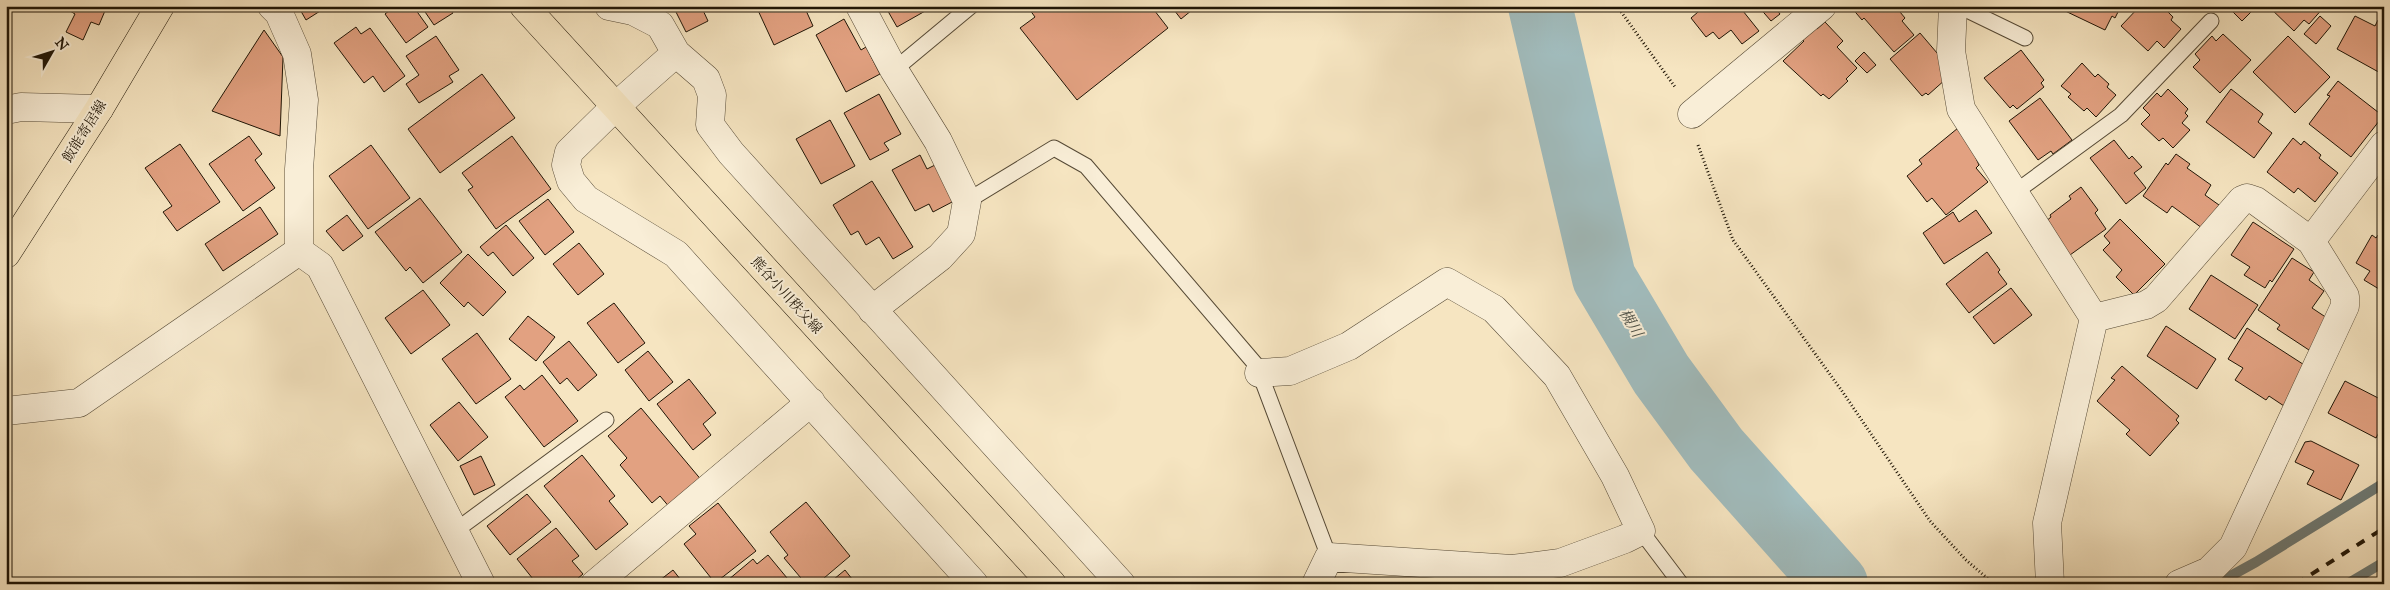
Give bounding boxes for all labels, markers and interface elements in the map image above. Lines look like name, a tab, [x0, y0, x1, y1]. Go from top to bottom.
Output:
north arrow	[28, 28, 78, 78]
text: N	[51, 34, 72, 54]
street label: 飯能寄居線	[59, 97, 110, 165]
street label: 熊谷小川秩父線	[748, 253, 826, 337]
water label: 槻川	[1616, 306, 1647, 342]

